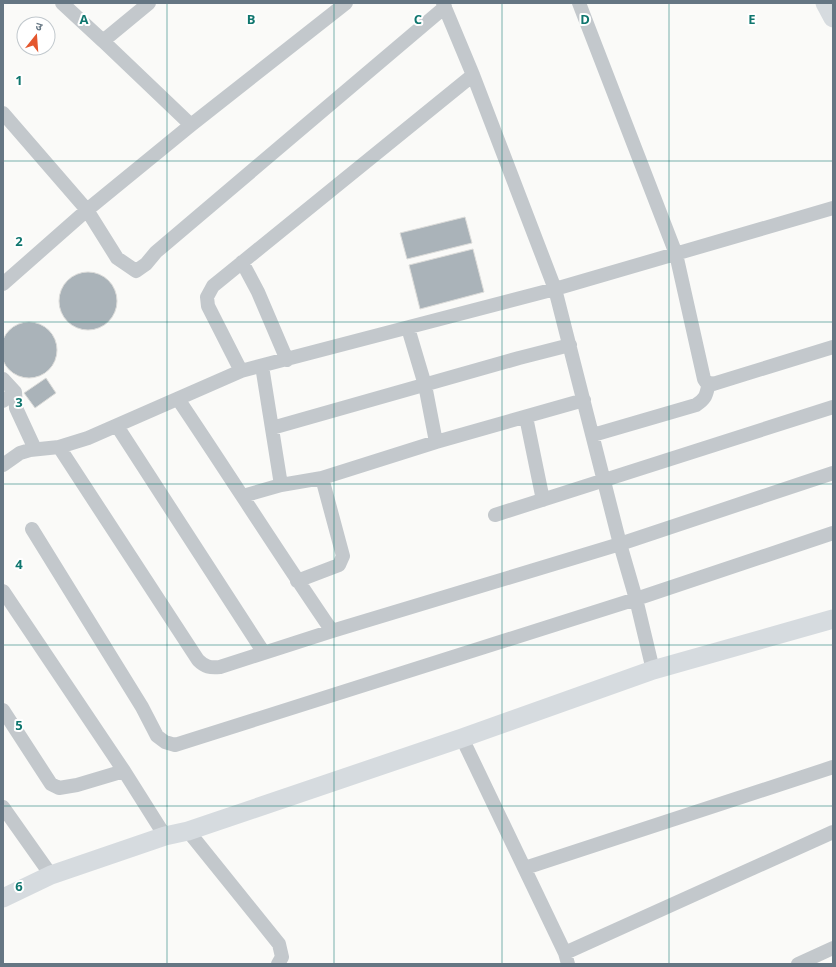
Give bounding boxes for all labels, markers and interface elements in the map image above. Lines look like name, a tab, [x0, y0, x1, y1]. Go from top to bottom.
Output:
text: A	[80, 10, 89, 28]
text: B	[247, 10, 256, 28]
text: C	[414, 10, 422, 28]
text: D	[580, 10, 590, 28]
text: E	[748, 10, 756, 28]
north arrow	[16, 16, 56, 56]
text: उ	[34, 18, 45, 34]
text: 1	[15, 71, 23, 89]
text: 2	[15, 232, 23, 250]
text: 3	[15, 393, 23, 411]
text: 4	[15, 555, 23, 573]
text: 5	[15, 716, 23, 734]
text: 6	[15, 877, 23, 895]

